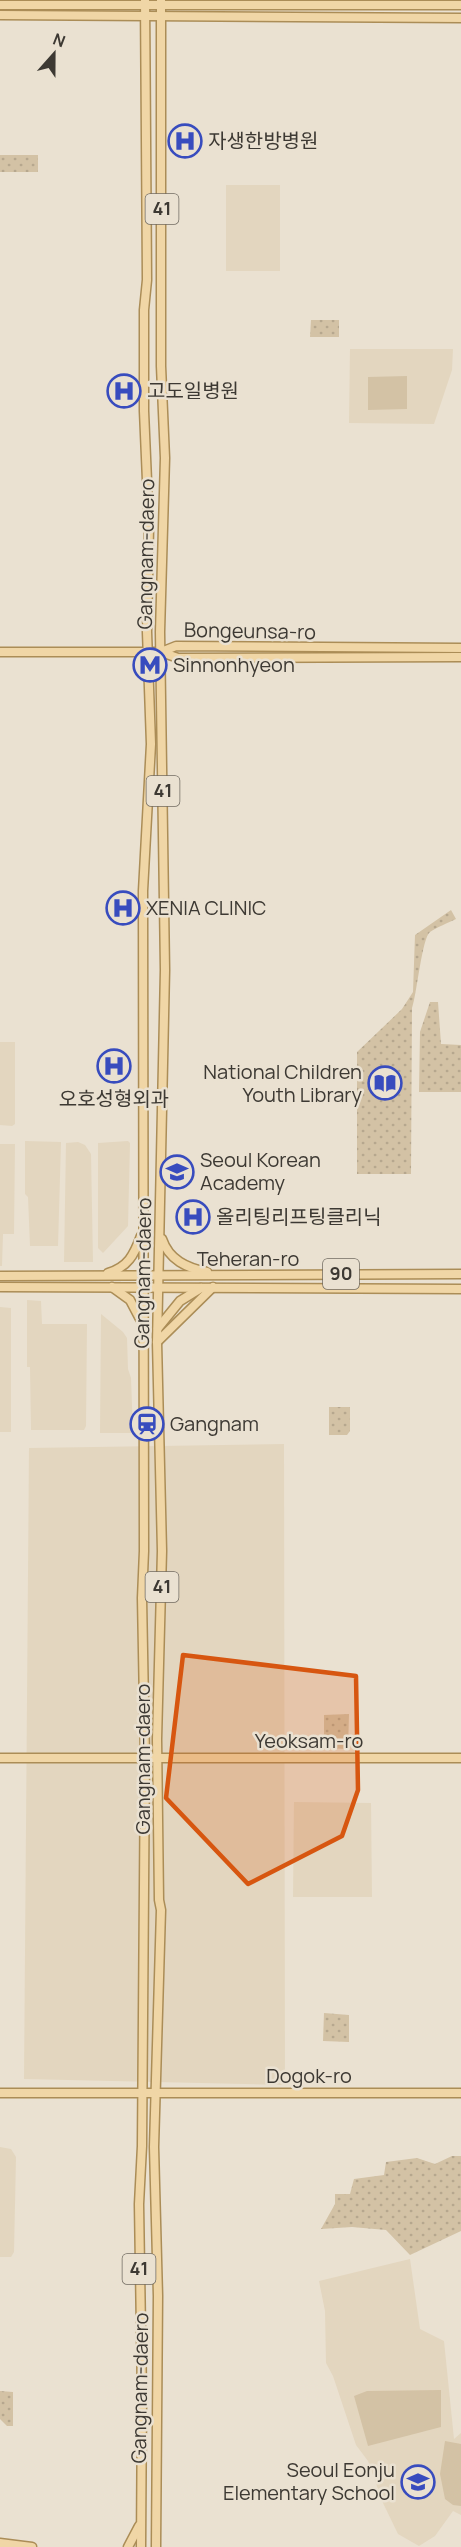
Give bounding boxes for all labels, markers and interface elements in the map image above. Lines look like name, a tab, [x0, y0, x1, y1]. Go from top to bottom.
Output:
north arrow	[24, 24, 84, 84]
text: N	[50, 28, 69, 52]
hospital icon: 자생한방병원	[167, 123, 203, 159]
place label: 자생한방병원	[208, 127, 318, 154]
road number: 41	[146, 194, 178, 224]
hospital icon: 고도일병원	[106, 373, 142, 409]
place label: 고도일병원	[147, 377, 239, 404]
street label: Gangnam-daero	[131, 478, 160, 630]
street label: Bongeunsa-ro	[184, 616, 316, 645]
metro station icon: Sinnonhyeon	[132, 647, 168, 683]
place label: Sinnonhyeon	[173, 651, 295, 678]
road number: 41	[146, 776, 180, 806]
hospital icon: XENIA CLINIC	[105, 890, 141, 926]
place label: XENIA CLINIC	[146, 894, 266, 921]
hospital icon: 오호성형외과	[96, 1048, 132, 1084]
place label: National Children Youth Library	[203, 1058, 362, 1108]
library icon: National Children Youth Library	[367, 1065, 403, 1101]
place label: 오호성형외과	[59, 1085, 169, 1112]
place label: Seoul Korean Academy	[200, 1146, 321, 1196]
school or university icon: Seoul Korean Academy	[159, 1154, 195, 1190]
street label: Gangnam-daero	[128, 1197, 157, 1349]
hospital icon: 올리팅리프팅클리닉	[175, 1199, 211, 1235]
place label: 올리팅리프팅클리닉	[216, 1203, 382, 1230]
street label: Teheran-ro	[197, 1245, 299, 1272]
road number: 90	[323, 1259, 359, 1289]
station icon: Gangnam	[129, 1406, 165, 1442]
place label: Gangnam	[170, 1410, 259, 1437]
road number: 41	[146, 1572, 178, 1602]
street label: Gangnam-daero	[129, 1683, 156, 1834]
street label: Yeoksam-ro	[255, 1727, 363, 1754]
street label: Dogok-ro	[266, 2062, 352, 2089]
road number: 41	[122, 2254, 156, 2284]
street label: Gangnam-daero	[125, 2312, 154, 2464]
place label: Seoul Eonju Elementary School	[223, 2456, 395, 2506]
school or university icon: Seoul Eonju Elementary School	[400, 2464, 436, 2500]

